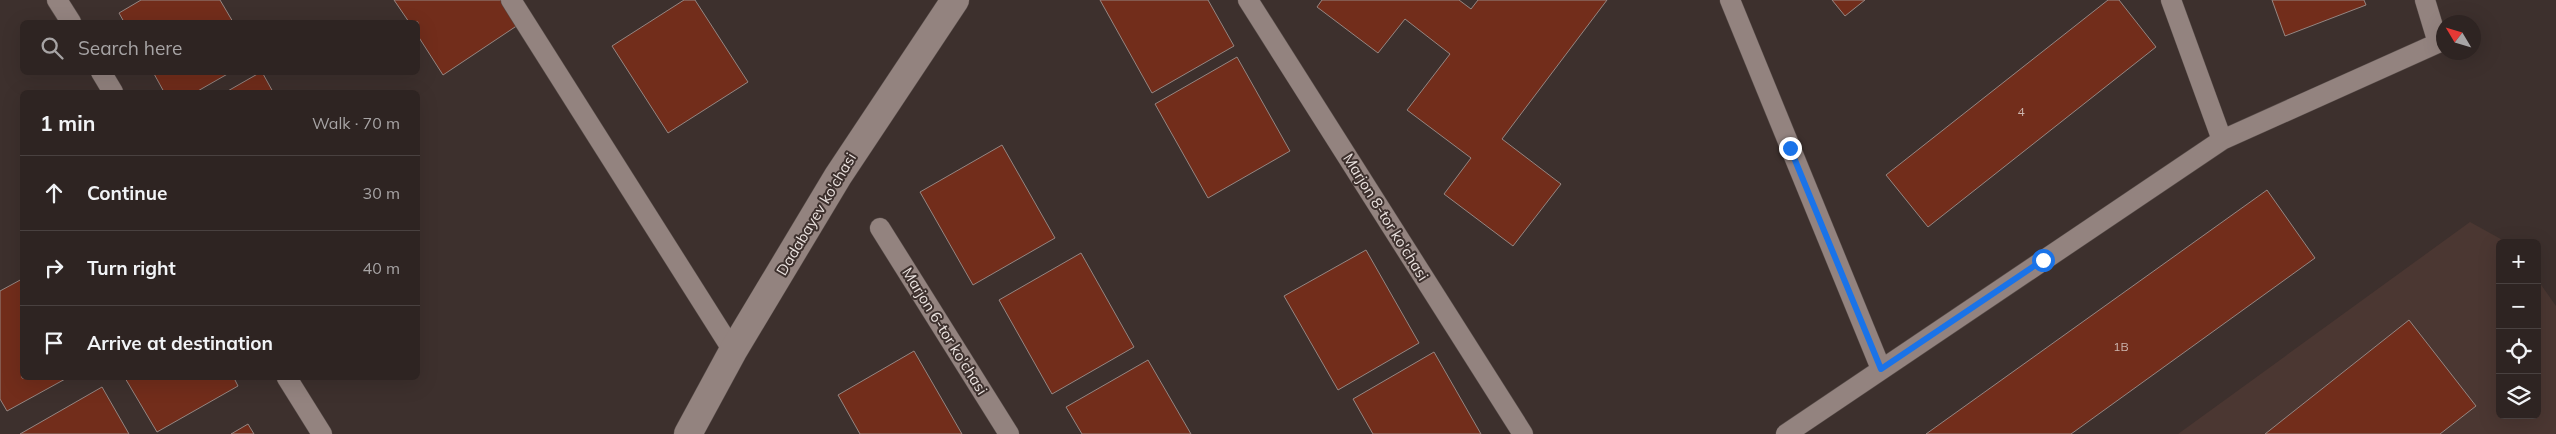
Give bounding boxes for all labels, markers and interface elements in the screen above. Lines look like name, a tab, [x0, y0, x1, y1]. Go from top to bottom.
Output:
north arrow	[2436, 15, 2481, 60]
search box	[20, 20, 420, 75]
icon: search	[38, 34, 66, 62]
text: Search here	[78, 36, 182, 60]
house number: 4	[2017, 104, 2025, 119]
text: 1 min	[40, 110, 95, 136]
text: Walk · 70 m	[312, 113, 400, 133]
route end	[1779, 137, 1802, 160]
street label: Dadabayev ko'chasi	[772, 149, 860, 279]
street label: Marjon 8-tor ko'chasi	[1339, 150, 1433, 284]
icon: ahead	[40, 179, 68, 207]
text: Continue	[87, 181, 167, 205]
text: 30 m	[363, 183, 400, 203]
map controls	[2496, 239, 2541, 419]
button: +	[2496, 239, 2541, 284]
route start	[2032, 249, 2055, 272]
icon: right	[40, 254, 68, 282]
text: Turn right	[87, 256, 176, 280]
text: 40 m	[363, 258, 400, 278]
street label: Marjon 6-tor ko'chasi	[898, 264, 992, 398]
button: −	[2496, 284, 2541, 329]
icon: arrive	[40, 329, 68, 357]
button: locate	[2496, 329, 2541, 374]
text: Arrive at destination	[87, 331, 273, 355]
house number: 1B	[2113, 339, 2129, 354]
button: layers	[2496, 374, 2541, 419]

